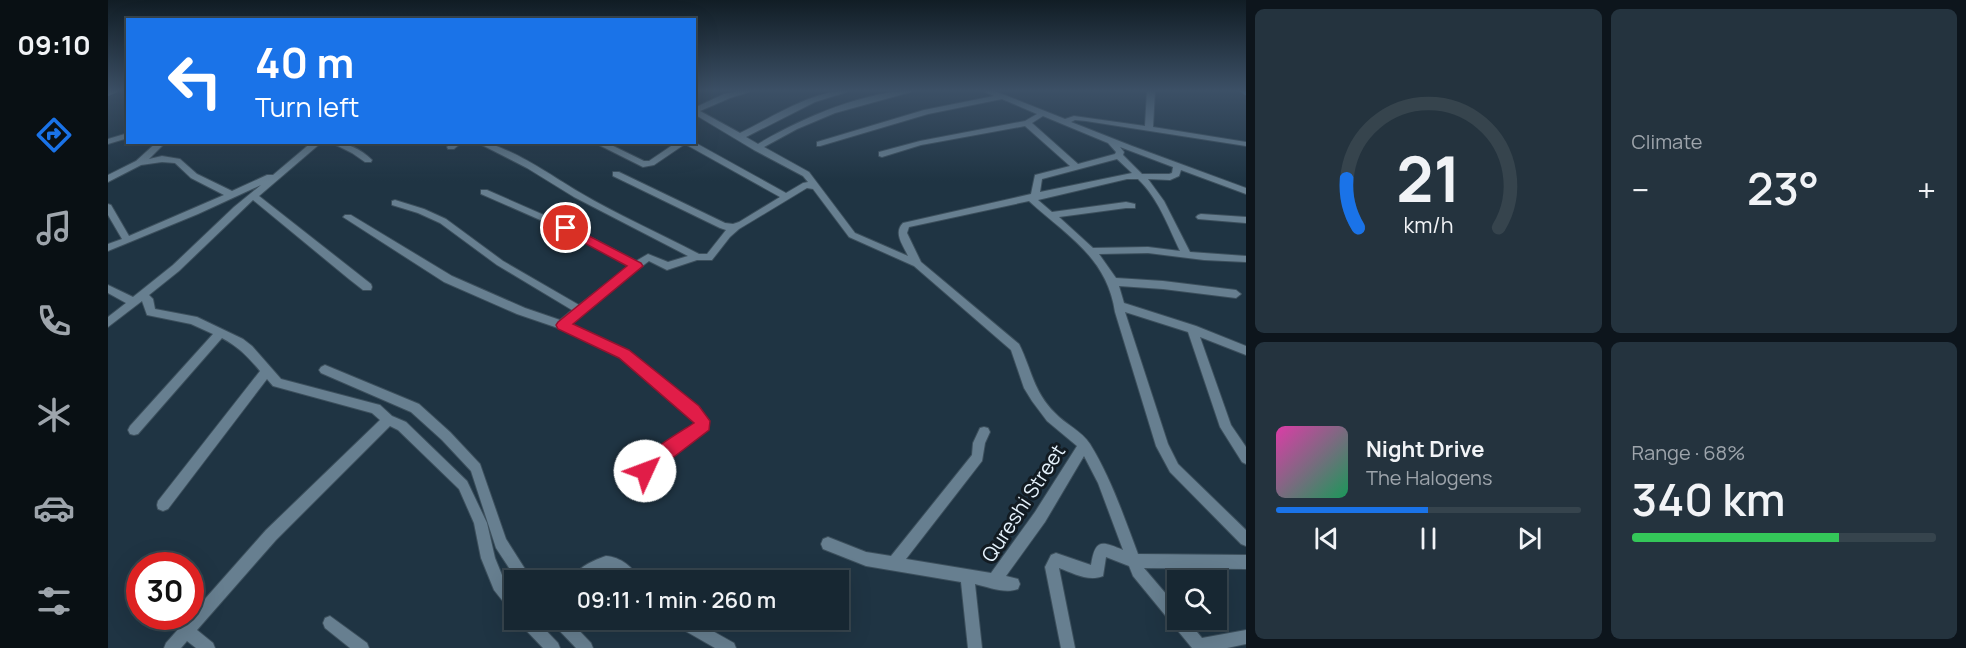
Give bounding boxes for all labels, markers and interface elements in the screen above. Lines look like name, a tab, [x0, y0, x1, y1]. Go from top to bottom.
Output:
text: 09:10	[17, 26, 91, 63]
text: 40 m	[255, 33, 354, 91]
icon: left	[156, 42, 234, 120]
text: Turn left	[255, 88, 359, 125]
icon: directions	[33, 114, 75, 156]
text: Climate	[1632, 128, 1703, 155]
text: 21	[1396, 135, 1460, 221]
text: 23°	[1747, 157, 1819, 219]
text: −	[1632, 167, 1649, 212]
text: +	[1917, 167, 1936, 212]
pin	[540, 202, 591, 253]
icon: music	[33, 207, 75, 249]
text: km/h	[1403, 210, 1453, 239]
icon: arrive	[549, 211, 582, 244]
icon: phone	[33, 300, 75, 342]
icon: climate	[33, 394, 75, 436]
text: Night Drive	[1366, 434, 1485, 464]
position arrow	[613, 439, 677, 503]
street label: Qureshi Street	[975, 439, 1071, 567]
text: Range · 68%	[1632, 439, 1745, 466]
text: The Halogens	[1366, 464, 1492, 491]
text: 340 km	[1632, 468, 1786, 530]
icon: car	[33, 487, 75, 529]
icon: previous	[1310, 522, 1343, 555]
icon: pause	[1412, 522, 1445, 555]
icon: next	[1513, 522, 1546, 555]
speed limit sign: 30	[126, 552, 204, 630]
map controls	[1167, 570, 1227, 630]
button: search	[1167, 570, 1227, 630]
icon: filters	[33, 580, 75, 622]
text: 09:11 · 1 min · 260 m	[577, 585, 776, 615]

